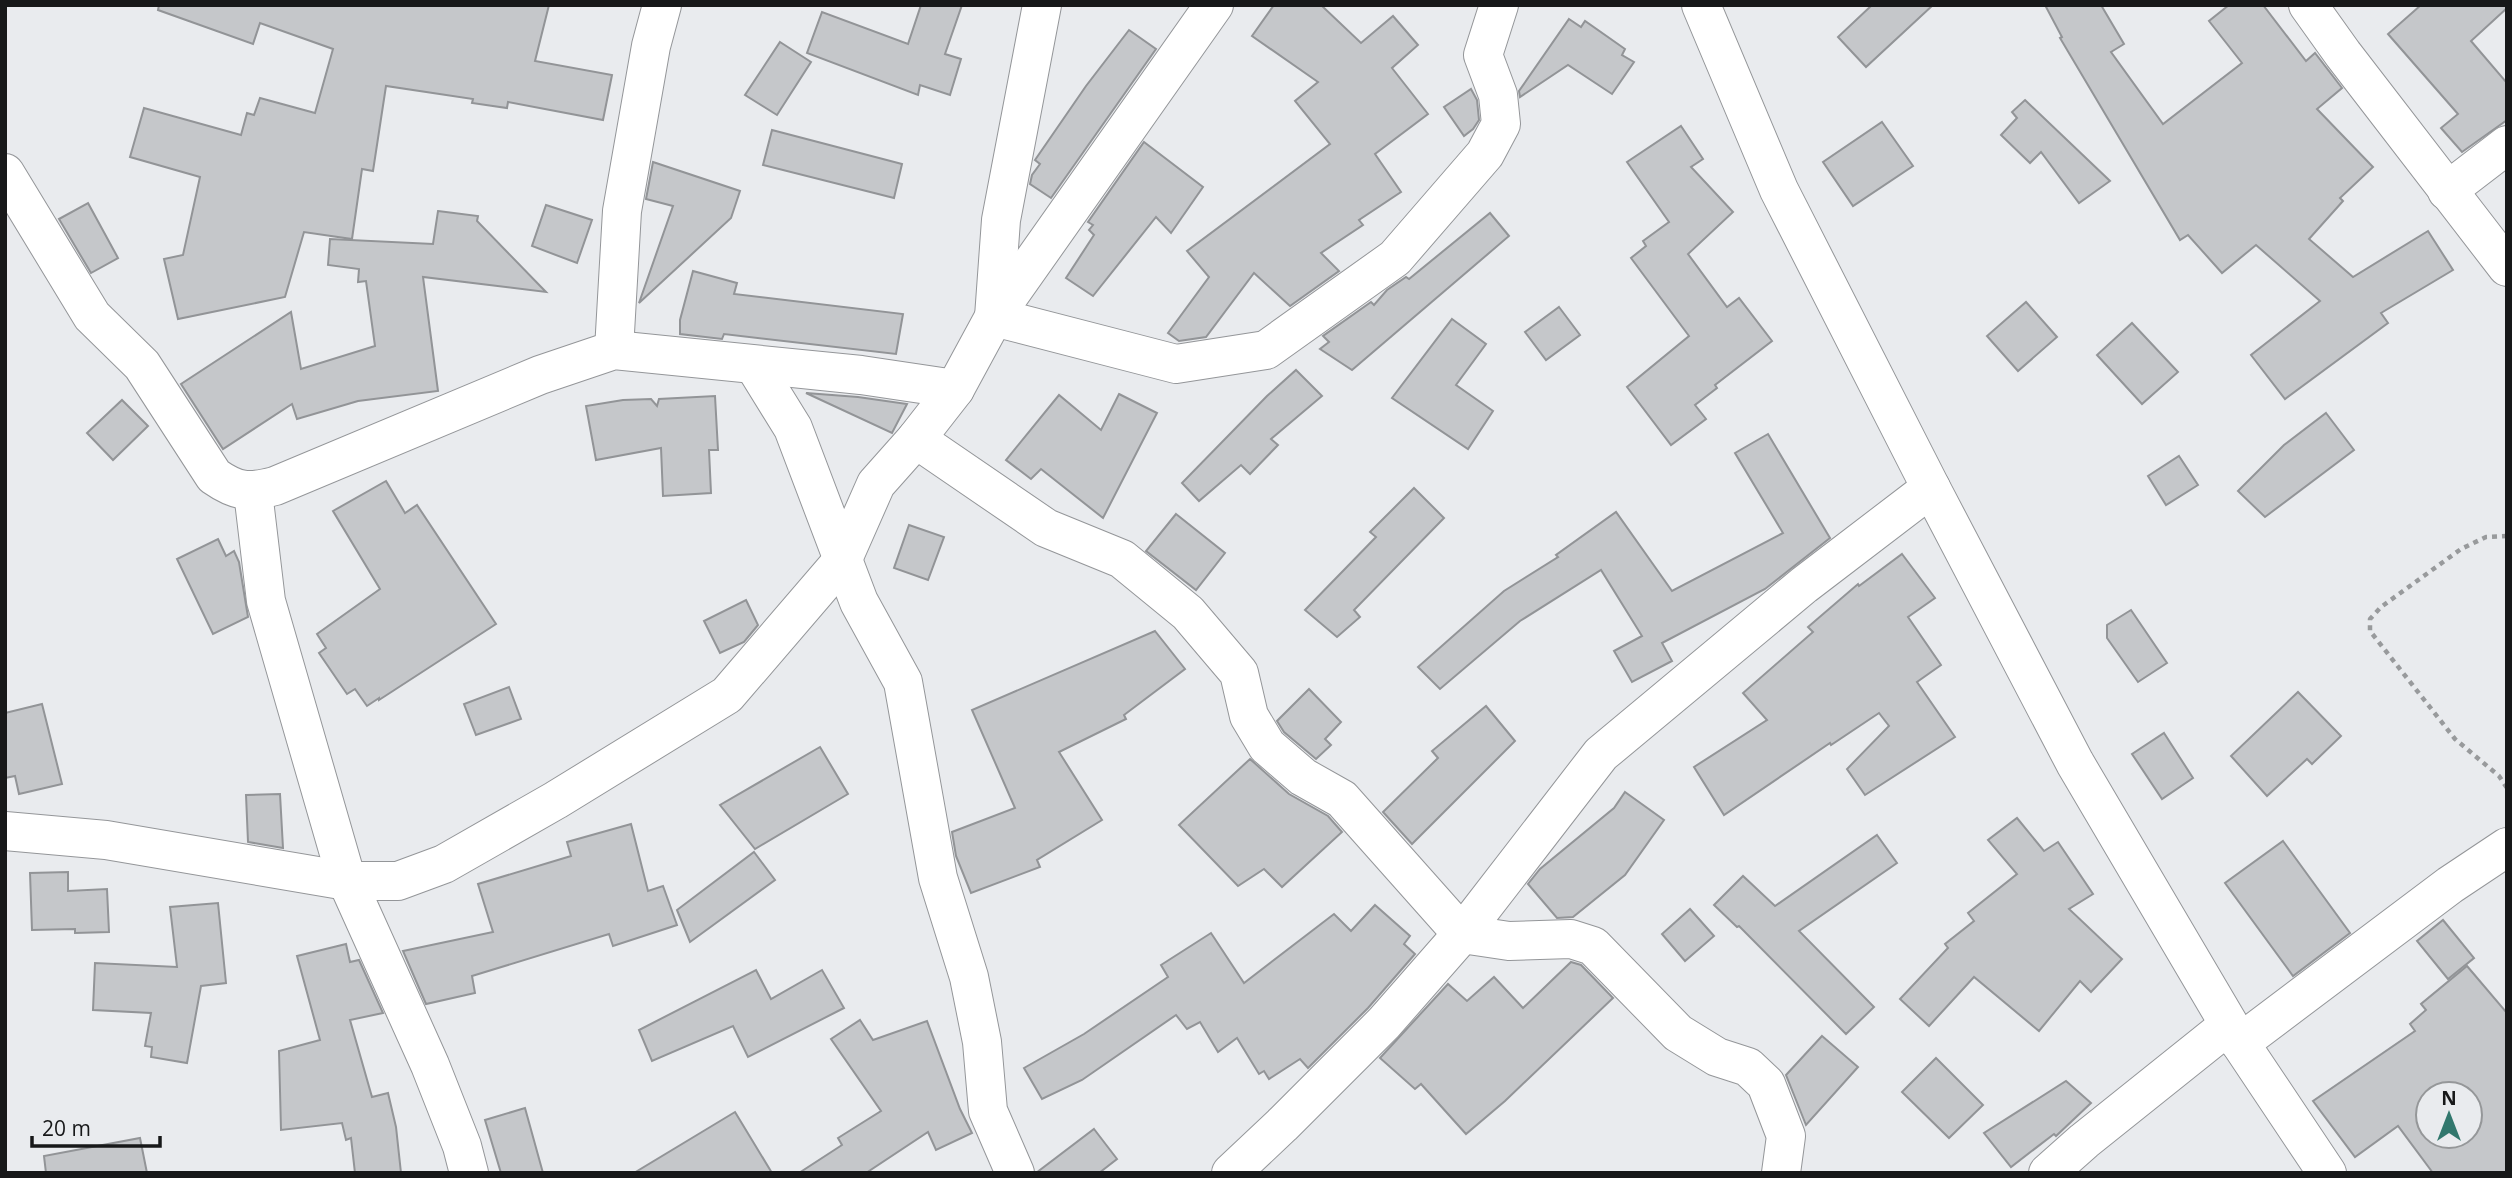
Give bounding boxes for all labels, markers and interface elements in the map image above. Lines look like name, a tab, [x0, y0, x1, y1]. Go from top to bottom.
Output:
north arrow	[2414, 1080, 2484, 1150]
text: N	[2441, 1085, 2457, 1111]
scale bar	[32, 1104, 159, 1148]
text: 20 m	[42, 1114, 91, 1142]

